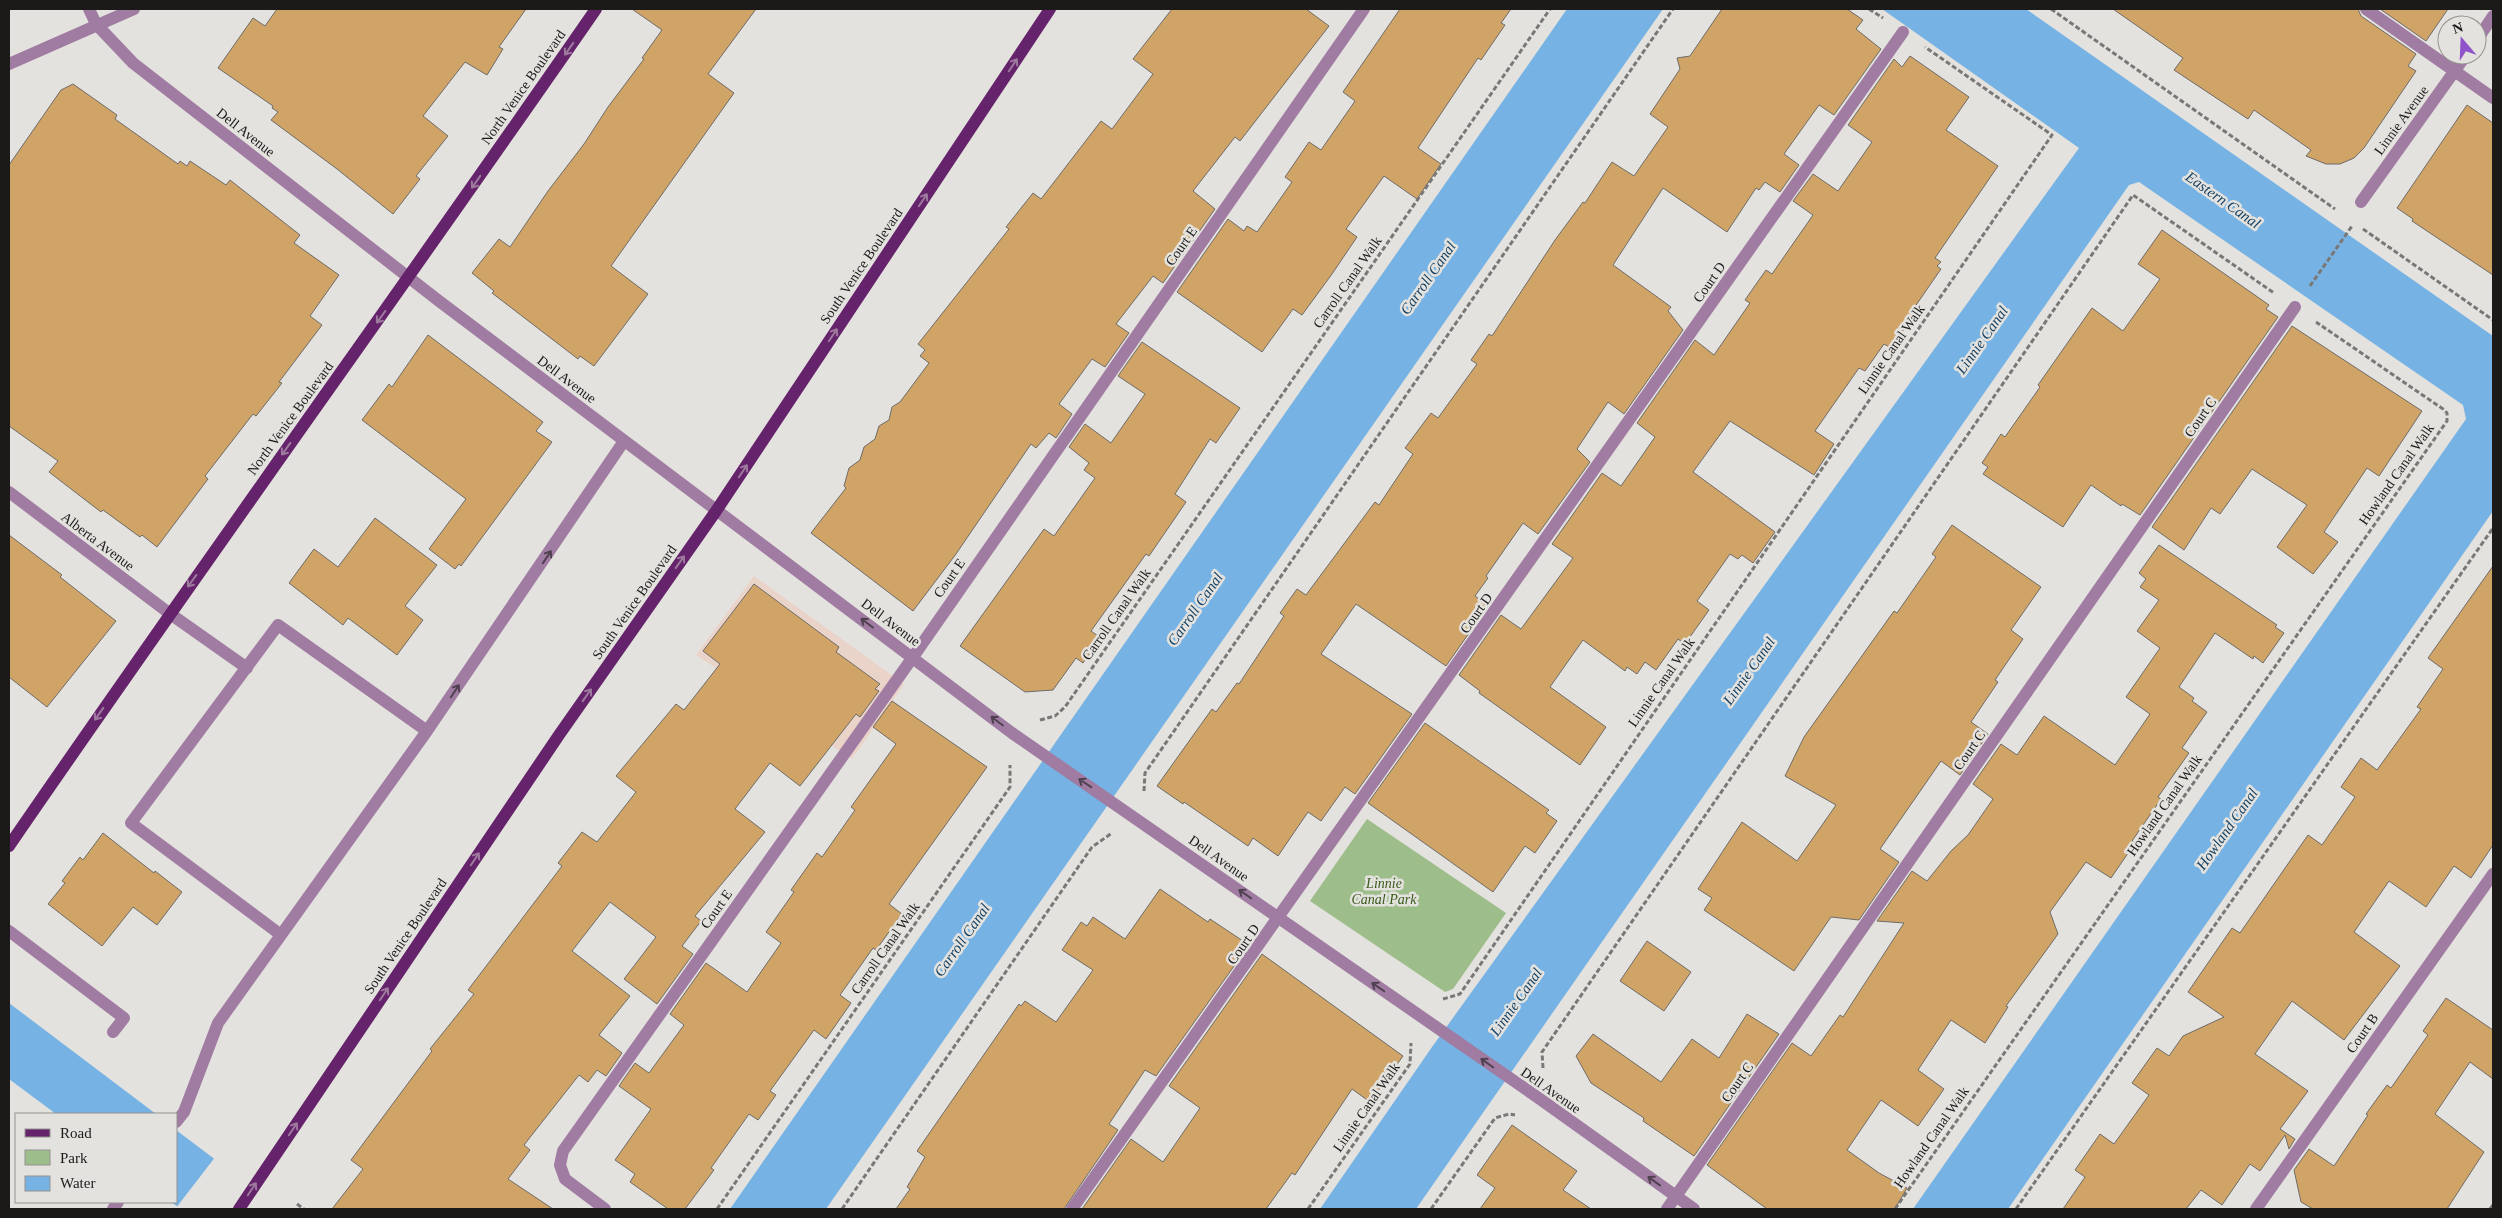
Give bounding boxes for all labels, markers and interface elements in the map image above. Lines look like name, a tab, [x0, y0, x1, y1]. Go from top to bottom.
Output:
north arrow	[2437, 15, 2487, 65]
text: N	[2451, 19, 2465, 37]
street label: North Venice Boulevard	[478, 27, 569, 147]
one-way arrow	[564, 42, 574, 56]
one-way arrow	[1008, 58, 1018, 72]
street label: Linnie Avenue	[2371, 83, 2432, 158]
street label: Dell Avenue	[214, 105, 278, 160]
water label: Eastern Canal	[2182, 168, 2263, 232]
one-way arrow	[471, 175, 481, 189]
one-way arrow	[918, 193, 928, 207]
street label: South Venice Boulevard	[817, 206, 906, 327]
street label: Court E	[1163, 224, 1200, 269]
street label: Carroll Canal Walk	[1310, 234, 1385, 331]
water label: Carroll Canal	[1397, 239, 1459, 317]
street label: Court D	[1690, 259, 1729, 305]
street label: Linnie Canal Walk	[1855, 302, 1928, 397]
water label: Linnie Canal	[1952, 303, 2011, 378]
one-way arrow	[376, 310, 386, 324]
one-way arrow	[828, 329, 838, 343]
street label: Dell Avenue	[534, 353, 599, 406]
street label: North Venice Boulevard	[244, 359, 336, 478]
street label: Court C	[2181, 395, 2219, 440]
street label: Howland Canal Walk	[2356, 421, 2437, 528]
one-way arrow	[281, 442, 291, 456]
one-way arrow	[738, 464, 748, 478]
street label: Alberta Avenue	[58, 509, 137, 574]
street label: South Venice Boulevard	[589, 542, 680, 662]
one-way arrow	[542, 550, 552, 564]
one-way arrow	[675, 555, 685, 569]
street label: Court E	[931, 556, 968, 601]
street label: Carroll Canal Walk	[1079, 566, 1154, 663]
water label: Carroll Canal	[1164, 570, 1226, 648]
one-way arrow	[187, 574, 197, 588]
street label: Court D	[1457, 590, 1496, 636]
street label: Dell Avenue	[858, 596, 923, 649]
one-way arrow	[861, 618, 874, 629]
water label: Linnie Canal	[1719, 634, 1778, 709]
street label: Linnie Canal Walk	[1625, 635, 1698, 730]
one-way arrow	[450, 684, 460, 698]
one-way arrow	[582, 688, 592, 702]
one-way arrow	[94, 707, 104, 721]
one-way arrow	[991, 716, 1004, 727]
street label: Court C	[1950, 728, 1988, 773]
street label: Howland Canal Walk	[2124, 752, 2205, 859]
one-way arrow	[1078, 778, 1092, 788]
water label: Howland Canal	[2193, 785, 2261, 873]
street label: Dell Avenue	[1186, 832, 1251, 884]
one-way arrow	[470, 853, 480, 867]
street label: South Venice Boulevard	[361, 876, 450, 997]
park label: Linnie Canal Park	[1352, 876, 1417, 907]
street label: Court E	[698, 887, 735, 932]
one-way arrow	[1238, 889, 1252, 899]
street label: Carroll Canal Walk	[848, 900, 923, 997]
water label: Carroll Canal	[931, 901, 993, 979]
street label: Court D	[1224, 921, 1263, 967]
water label: Linnie Canal	[1486, 965, 1545, 1040]
one-way arrow	[1371, 982, 1385, 992]
one-way arrow	[379, 987, 389, 1001]
street label: Court B	[2343, 1011, 2381, 1056]
one-way arrow	[1481, 1058, 1495, 1068]
street label: Linnie Canal Walk	[1330, 1060, 1403, 1155]
street label: Court C	[1718, 1060, 1756, 1105]
street label: Dell Avenue	[1518, 1064, 1583, 1116]
street label: Howland Canal Walk	[1891, 1084, 1972, 1191]
legend	[15, 1113, 178, 1203]
one-way arrow	[288, 1122, 298, 1136]
text: Road	[60, 1125, 92, 1141]
text: Park	[60, 1150, 88, 1166]
text: Water	[60, 1175, 95, 1191]
one-way arrow	[1647, 1176, 1661, 1186]
one-way arrow	[247, 1182, 257, 1196]

